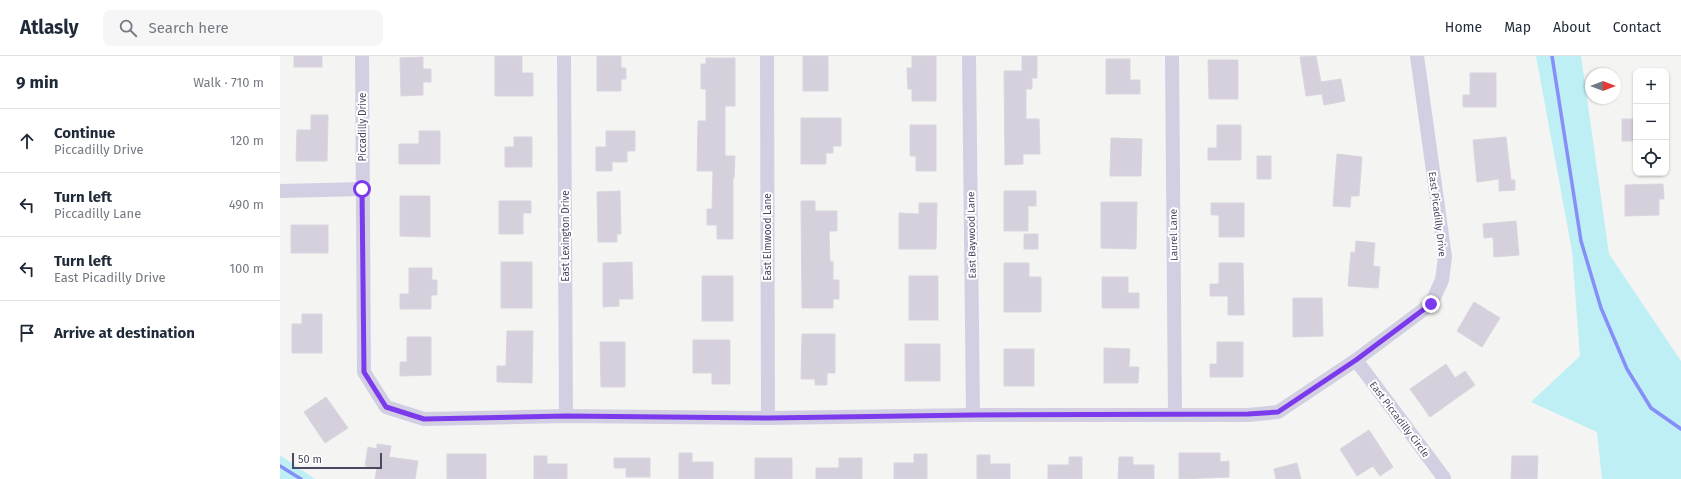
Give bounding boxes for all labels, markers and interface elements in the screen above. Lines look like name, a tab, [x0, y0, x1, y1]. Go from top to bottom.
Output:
search box	[103, 10, 383, 46]
text: Atlasly	[20, 16, 79, 39]
icon: search	[117, 17, 139, 39]
text: Search here	[149, 19, 229, 37]
text: Home	[1445, 19, 1482, 36]
text: Map	[1504, 19, 1531, 36]
text: About	[1553, 19, 1591, 36]
text: Contact	[1613, 19, 1661, 36]
north arrow	[1585, 68, 1621, 104]
map controls	[1633, 68, 1669, 176]
button: +	[1633, 68, 1669, 104]
text: 9 min	[16, 72, 59, 93]
text: Walk · 710 m	[193, 75, 264, 90]
street label: Piccadilly Drive	[357, 93, 369, 161]
button: −	[1633, 104, 1669, 140]
text: Continue	[54, 124, 115, 142]
icon: ahead	[16, 130, 38, 152]
text: 120 m	[230, 133, 264, 148]
button: locate	[1633, 140, 1669, 176]
text: Piccadilly Drive	[54, 142, 144, 157]
street label: East Picadilly Drive	[1426, 171, 1448, 257]
route start	[353, 180, 371, 198]
text: Turn left	[54, 188, 112, 206]
street label: East Lexington Drive	[560, 190, 572, 282]
street label: East Baywood Lane	[965, 191, 979, 279]
street label: East Elmwood Lane	[762, 193, 774, 281]
icon: left	[16, 194, 38, 216]
text: 490 m	[229, 197, 264, 212]
text: Piccadilly Lane	[54, 206, 141, 221]
street label: Laurel Lane	[1168, 209, 1180, 261]
text: Turn left	[54, 252, 112, 270]
icon: left	[16, 258, 38, 280]
text: 100 m	[229, 261, 264, 276]
text: East Picadilly Drive	[54, 270, 166, 285]
route end	[1422, 295, 1440, 313]
icon: arrive	[16, 322, 38, 344]
text: Arrive at destination	[54, 324, 195, 342]
street label: East Piccadilly Circle	[1367, 379, 1432, 460]
scale bar	[292, 451, 382, 470]
text: 50 m	[298, 453, 322, 466]

